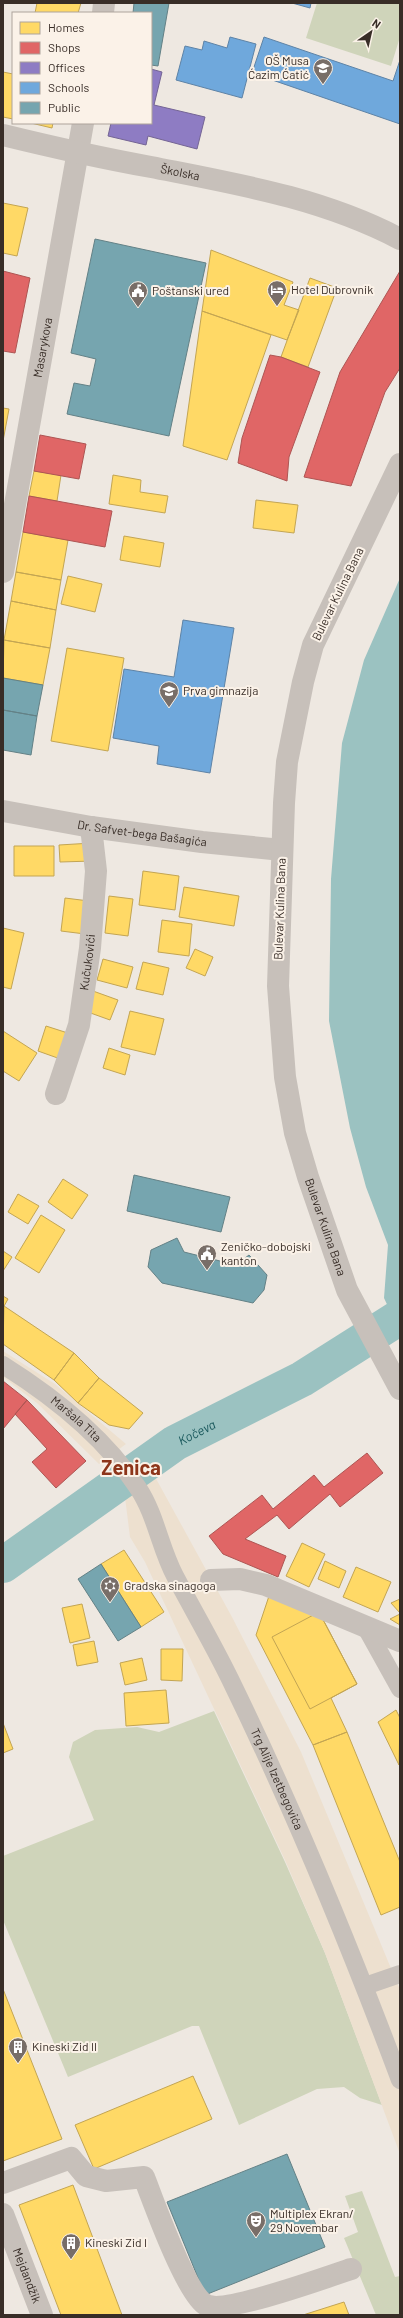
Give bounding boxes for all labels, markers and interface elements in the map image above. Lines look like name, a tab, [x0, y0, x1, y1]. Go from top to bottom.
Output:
legend	[12, 12, 152, 124]
north arrow	[351, 12, 391, 52]
text: N	[370, 16, 384, 31]
text: Homes	[48, 20, 85, 34]
text: Shops	[48, 40, 81, 54]
place label: OŠ Musa Ćazim Ćatić	[248, 53, 309, 81]
school or university icon: OŠ Musa Ćazim Ćatić	[312, 57, 334, 85]
text: Offices	[48, 60, 85, 74]
text: Schools	[48, 80, 89, 94]
text: Public	[48, 100, 80, 114]
street label: Školska	[159, 161, 201, 182]
hotel icon: Hotel Dubrovnik	[266, 279, 288, 307]
public building icon: Poštanski ured	[127, 280, 149, 308]
place label: Hotel Dubrovnik	[291, 282, 373, 296]
place label: Poštanski ured	[152, 283, 229, 297]
street label: Masarykova	[30, 316, 54, 378]
street label: Bulevar Kulina Bana	[308, 545, 366, 642]
school or university icon: Prva gimnazija	[158, 680, 180, 708]
place label: Prva gimnazija	[183, 683, 258, 697]
street label: Dr. Safvet-bega Bašagića	[76, 817, 208, 848]
street label: Bulevar Kulina Bana	[270, 858, 288, 960]
street label: Kučukovići	[76, 934, 97, 991]
street label: Bulevar Kulina Bana	[303, 1176, 350, 1277]
place label: Zeničko-dobojski kanton	[221, 1239, 311, 1267]
public building icon: Zeničko-dobojski kanton	[196, 1243, 218, 1271]
street label: Maršala Tita	[48, 1393, 105, 1444]
water label: Kočeva	[175, 1416, 218, 1448]
district label: Zenica	[101, 1455, 161, 1479]
synagogue icon: Gradska sinagoga	[99, 1575, 121, 1603]
place label: Gradska sinagoga	[124, 1578, 216, 1592]
street label: Trg Alije Izetbegovića	[249, 1726, 307, 1832]
building icon: Kineski Zid II	[7, 2036, 29, 2064]
place label: Kineski Zid II	[32, 2039, 97, 2053]
place label: Multiplex Ekran/ 29 Novembar	[270, 2206, 354, 2234]
theatre icon: Multiplex Ekran/ 29 Novembar	[245, 2210, 267, 2238]
building icon: Kineski Zid I	[60, 2232, 82, 2260]
place label: Kineski Zid I	[85, 2235, 147, 2249]
street label: Mejdandžik	[11, 2246, 45, 2305]

